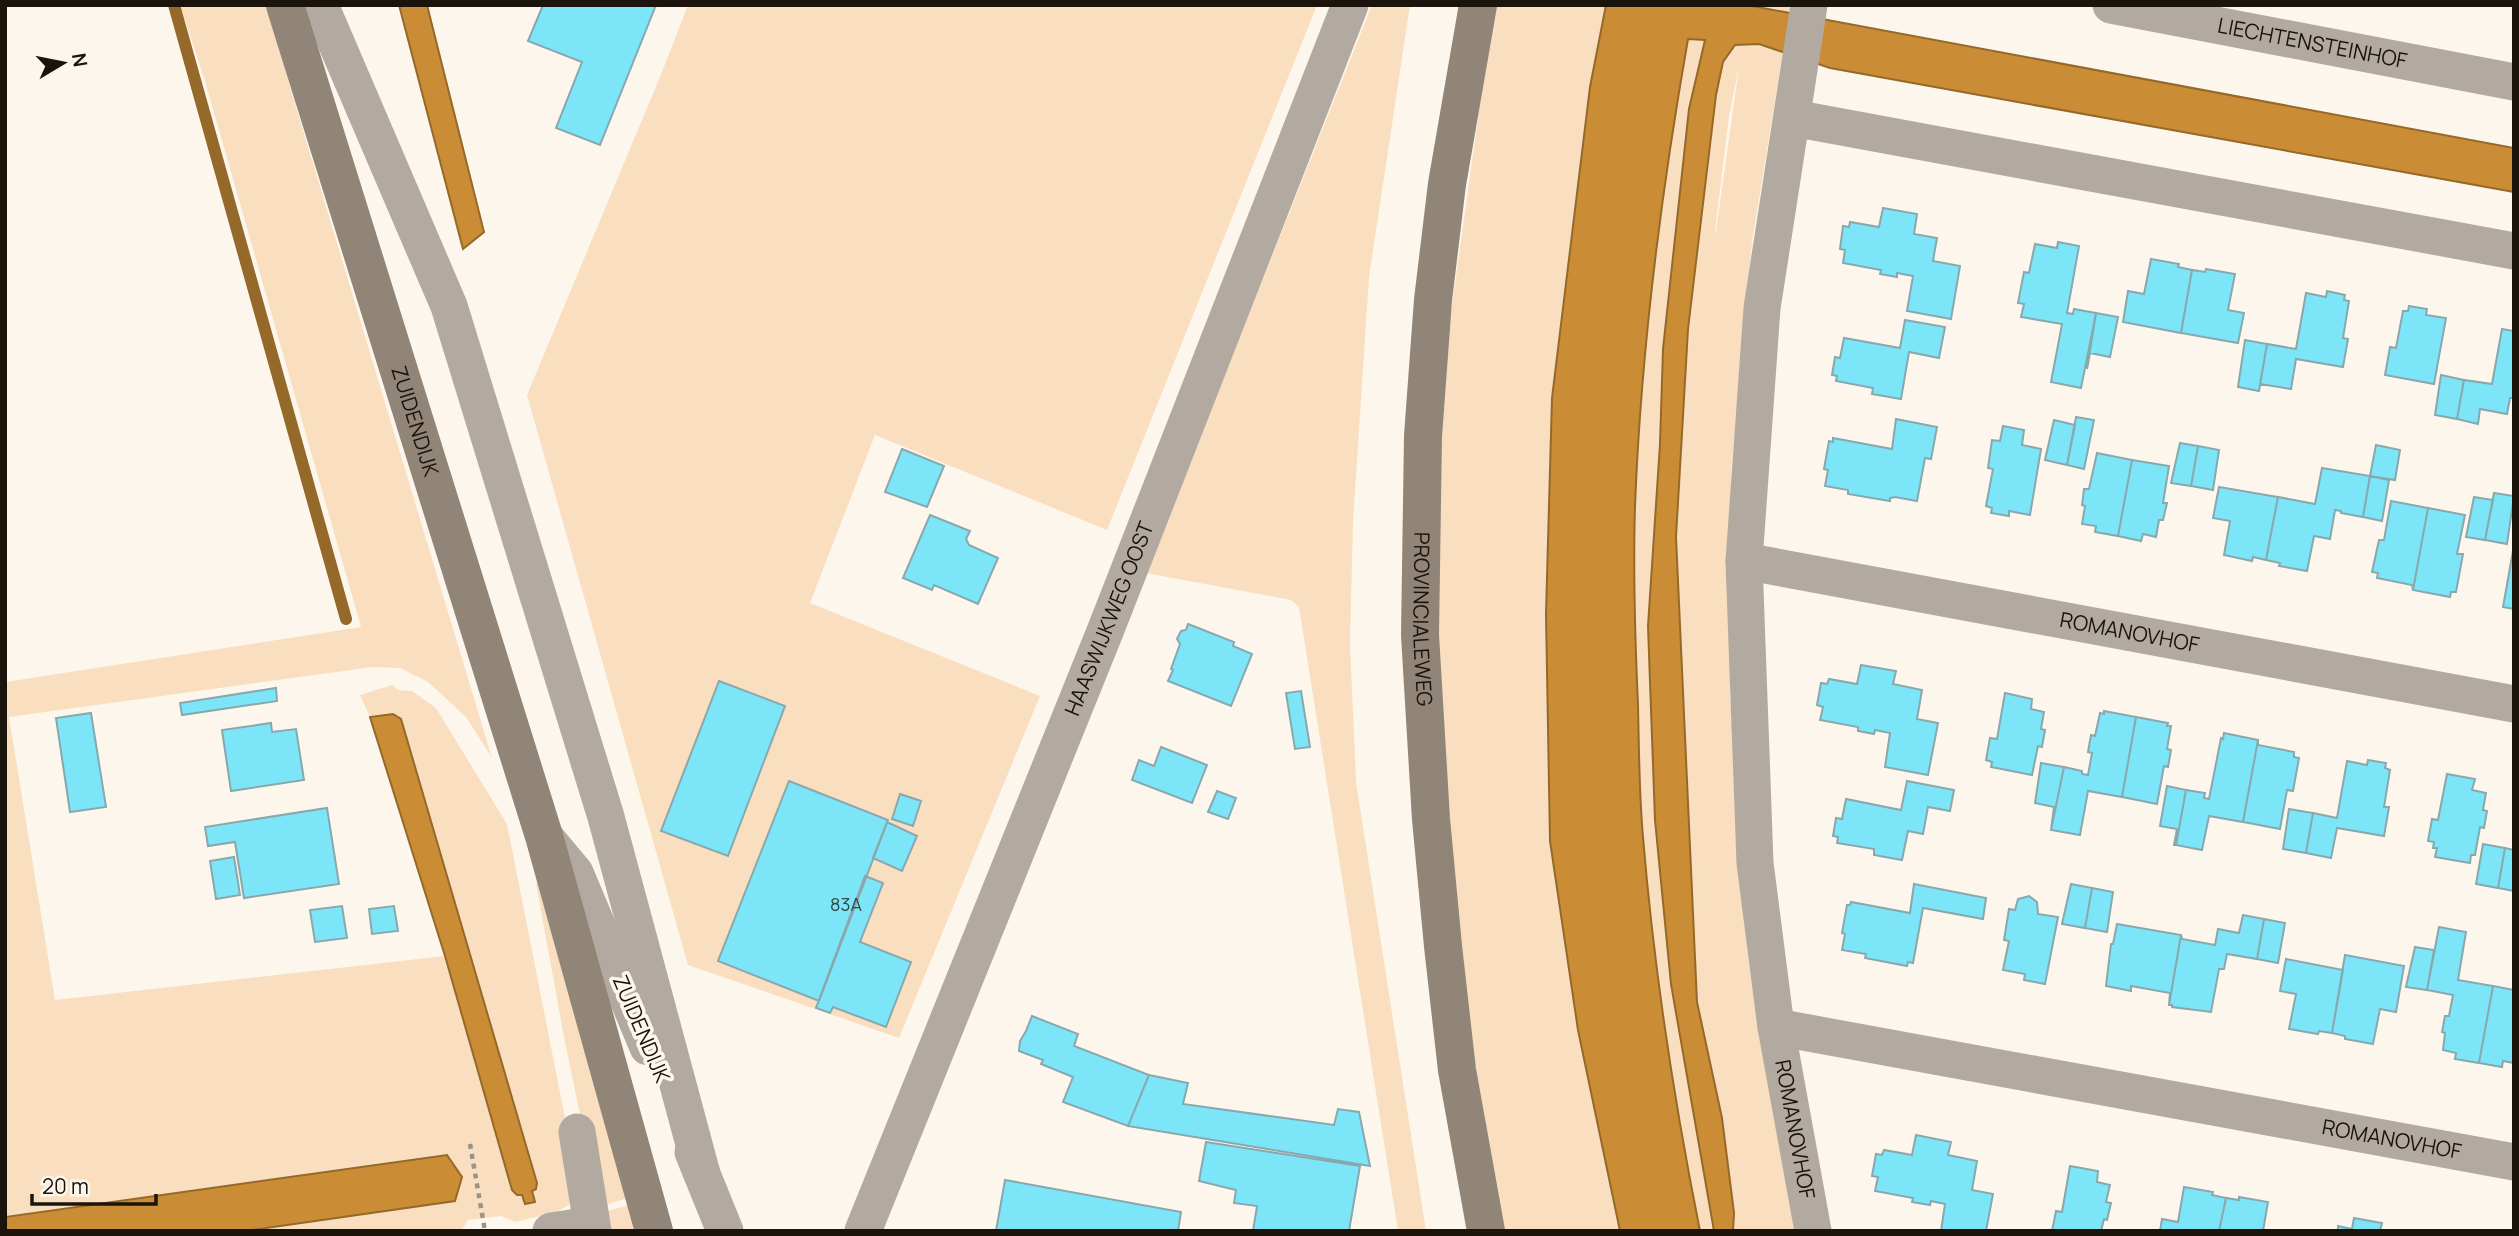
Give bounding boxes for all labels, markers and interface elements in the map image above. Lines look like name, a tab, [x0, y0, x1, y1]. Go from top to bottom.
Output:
street label: LIECHTENSTEINHOF	[2215, 11, 2410, 74]
north arrow	[28, 28, 98, 98]
text: N	[66, 51, 94, 69]
street label: ZUIDENDIJK	[385, 362, 446, 480]
street label: HAASWIJKWEG OOST	[1057, 517, 1160, 720]
street label: PROVINCIALEWEG	[1407, 532, 1439, 707]
street label: ROMANOVHOF	[2058, 605, 2202, 658]
house number: 83A	[830, 892, 862, 916]
street label: ZUIDENDIJK	[607, 971, 677, 1087]
street label: ROMANOVHOF	[1769, 1057, 1822, 1202]
street label: ROMANOVHOF	[2320, 1112, 2464, 1165]
scale bar	[32, 1162, 156, 1206]
text: 20 m	[42, 1172, 89, 1200]

